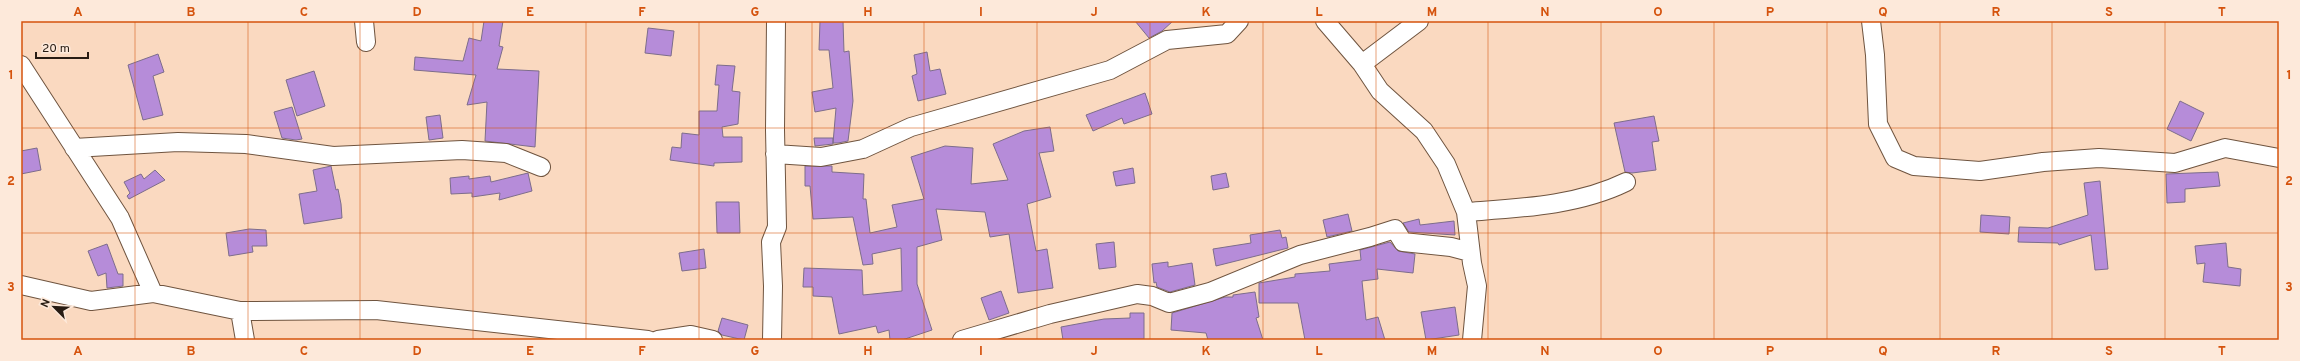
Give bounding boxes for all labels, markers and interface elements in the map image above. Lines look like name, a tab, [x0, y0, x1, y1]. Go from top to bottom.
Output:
text: A	[73, 5, 83, 21]
text: B	[187, 5, 196, 21]
text: C	[300, 5, 308, 21]
text: D	[412, 5, 422, 21]
text: E	[526, 5, 534, 21]
text: F	[638, 5, 646, 21]
text: G	[751, 5, 760, 21]
text: H	[863, 5, 873, 21]
text: I	[979, 5, 983, 21]
text: J	[1090, 5, 1098, 21]
text: K	[1201, 5, 1211, 21]
text: L	[1315, 5, 1323, 21]
text: M	[1427, 5, 1437, 21]
text: N	[1540, 5, 1550, 21]
text: O	[1653, 5, 1663, 21]
text: P	[1766, 5, 1775, 21]
text: Q	[1878, 5, 1888, 21]
text: R	[1992, 5, 2001, 21]
text: S	[2105, 5, 2113, 21]
text: T	[2218, 5, 2226, 21]
scale bar	[36, 34, 88, 60]
text: 20 m	[42, 41, 70, 57]
text: 1	[8, 68, 14, 84]
text: 1	[2286, 68, 2292, 84]
text: 2	[7, 174, 15, 190]
text: 2	[2285, 174, 2293, 190]
text: 3	[7, 280, 15, 296]
text: 3	[2285, 280, 2293, 296]
north arrow	[34, 287, 74, 327]
text: N	[38, 297, 54, 310]
text: A	[73, 344, 83, 360]
text: B	[187, 344, 196, 360]
text: C	[300, 344, 308, 360]
text: D	[412, 344, 422, 360]
text: E	[526, 344, 534, 360]
text: F	[638, 344, 646, 360]
text: G	[751, 344, 760, 360]
text: H	[863, 344, 873, 360]
text: I	[979, 344, 983, 360]
text: J	[1090, 344, 1098, 360]
text: K	[1201, 344, 1211, 360]
text: L	[1315, 344, 1323, 360]
text: M	[1427, 344, 1437, 360]
text: N	[1540, 344, 1550, 360]
text: O	[1653, 344, 1663, 360]
text: P	[1766, 344, 1775, 360]
text: Q	[1878, 344, 1888, 360]
text: R	[1992, 344, 2001, 360]
text: S	[2105, 344, 2113, 360]
text: T	[2218, 344, 2226, 360]

